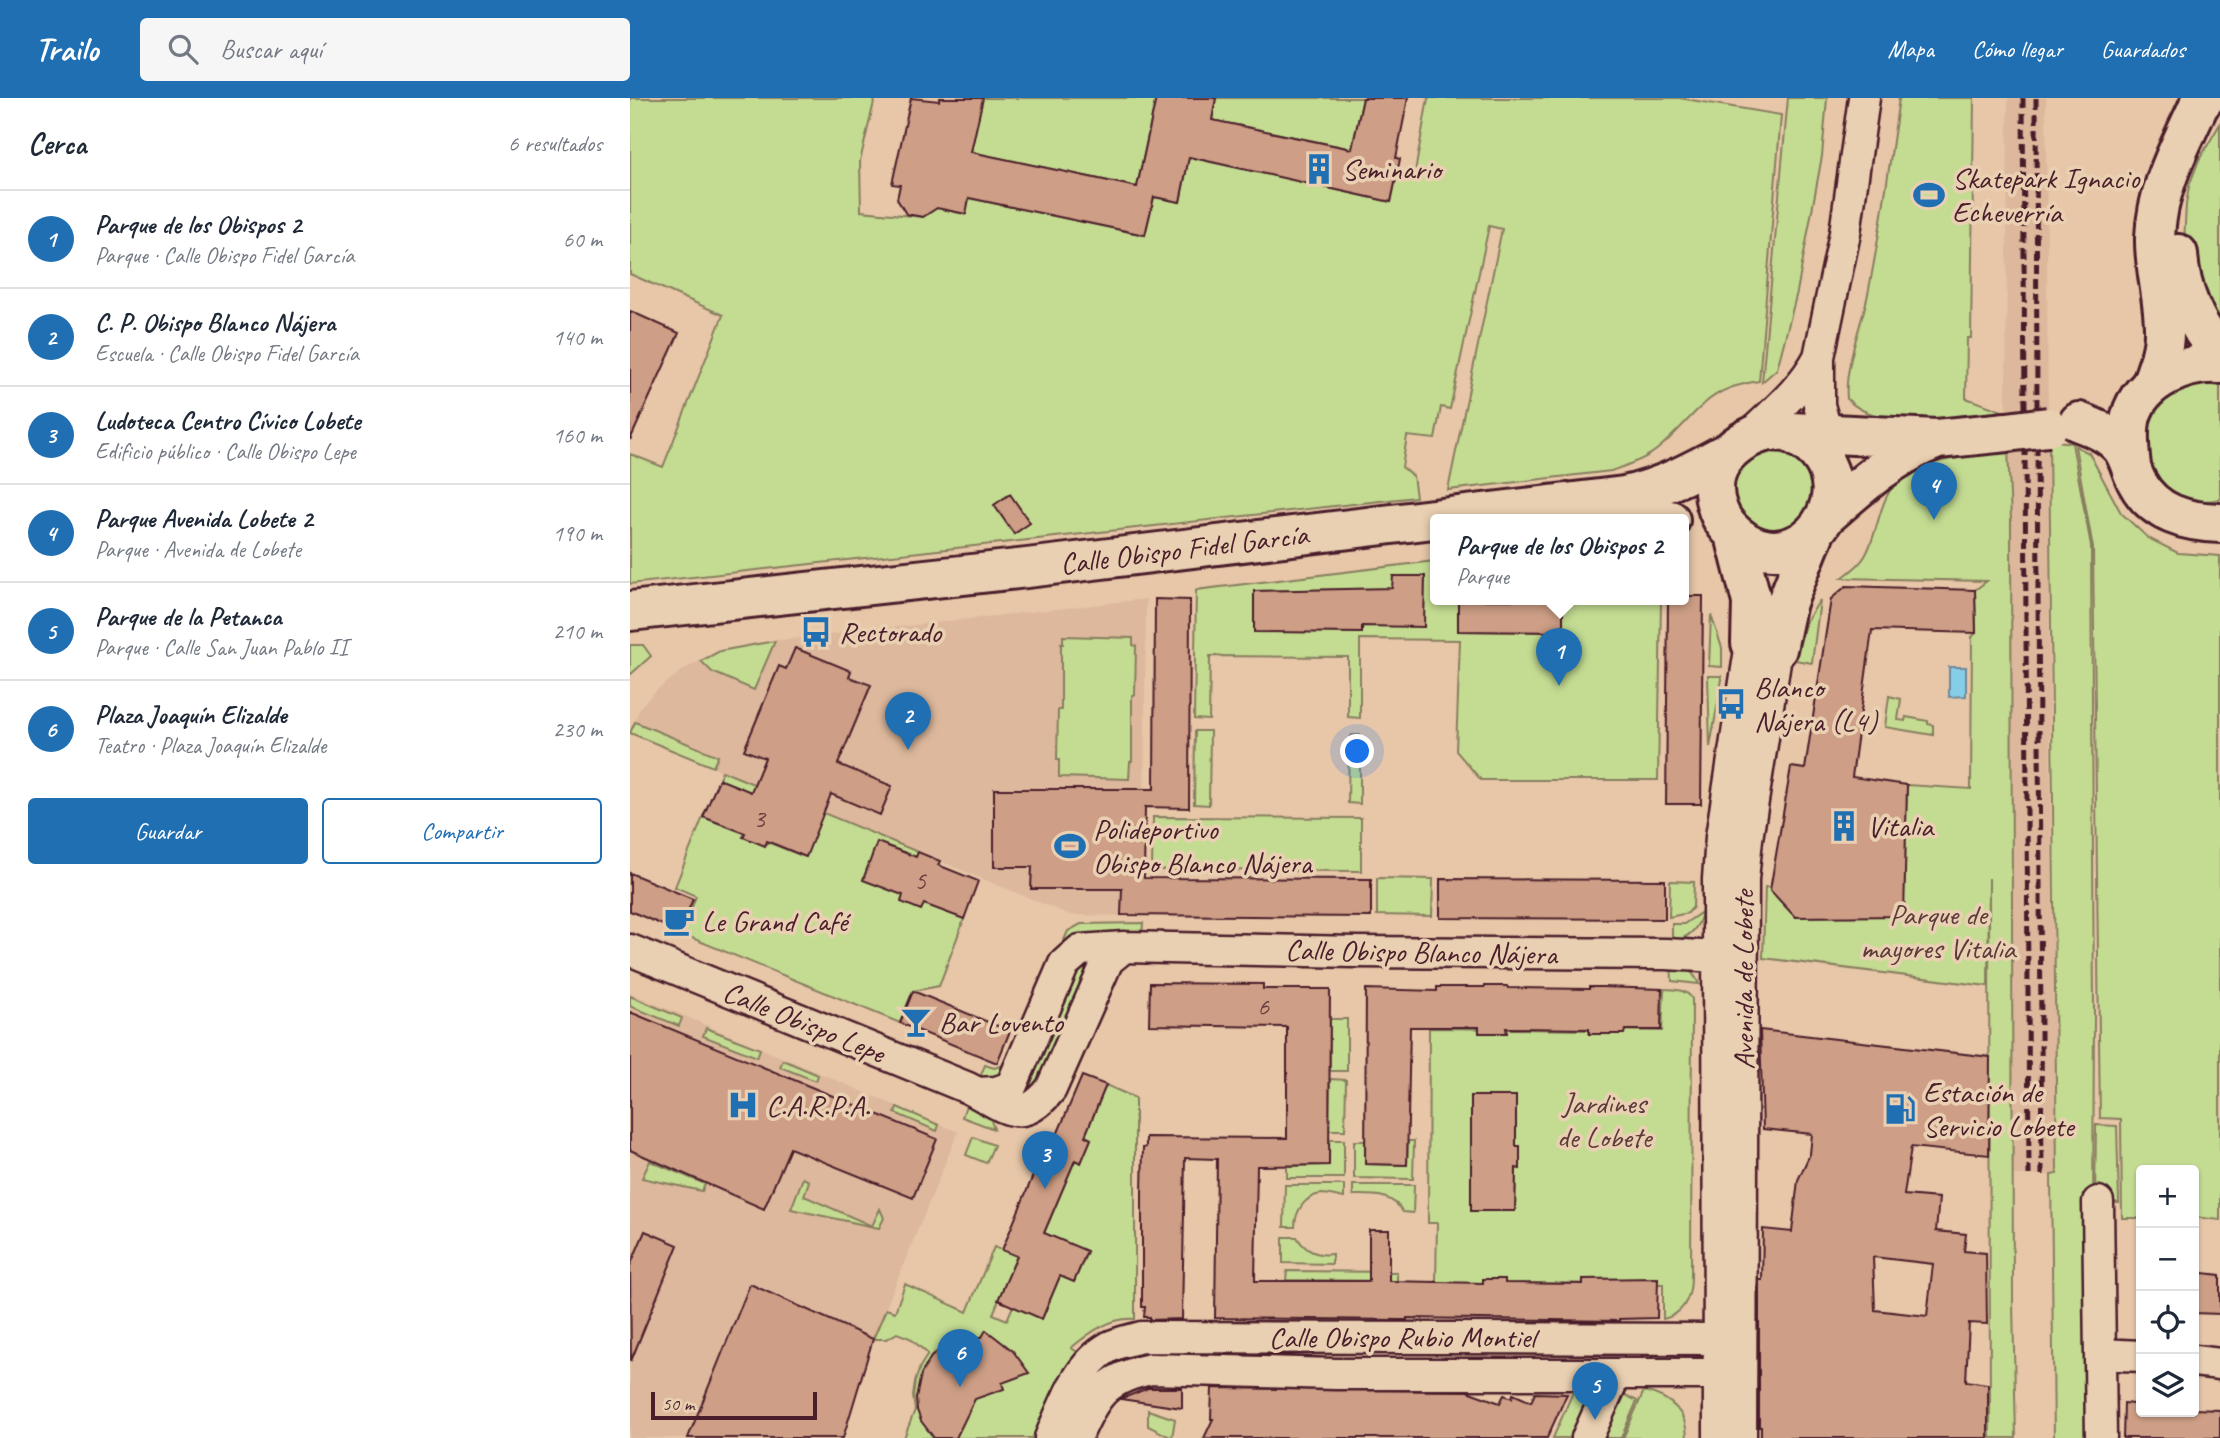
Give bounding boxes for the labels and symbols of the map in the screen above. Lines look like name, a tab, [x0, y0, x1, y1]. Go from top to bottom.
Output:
place label: Seminario	[1342, 150, 1444, 188]
building icon: Seminario	[1302, 152, 1336, 186]
place label: Skatepark Ignacio Echeverría	[1952, 159, 2141, 231]
sports icon: Skatepark Ignacio Echeverría	[1912, 178, 1946, 212]
pin: 4	[1911, 462, 1957, 520]
street label: Calle Obispo Fidel García	[1058, 515, 1312, 583]
place label: Rectorado	[839, 613, 943, 651]
bus stop icon: Rectorado	[799, 615, 833, 649]
pin: 1	[1536, 628, 1582, 686]
place label: Blanco Nájera (L4)	[1754, 668, 1879, 740]
bus stop icon: Blanco Nájera (L4)	[1714, 687, 1748, 721]
pin: 2	[885, 692, 931, 750]
your location	[1340, 734, 1374, 768]
house number: 3	[753, 802, 767, 835]
place label: Vitalia	[1867, 807, 1935, 845]
building icon: Vitalia	[1827, 809, 1861, 843]
place label: Polideportivo Obispo Blanco Nájera	[1093, 810, 1314, 882]
sports icon: Polideportivo Obispo Blanco Nájera	[1053, 829, 1087, 863]
house number: 5	[914, 864, 927, 897]
street label: Avenida de Lobete	[1724, 888, 1762, 1070]
park label: Parque de mayores Vitalia	[1861, 895, 2017, 967]
place label: Le Grand Café	[702, 902, 852, 940]
cafe icon: Le Grand Café	[662, 904, 696, 938]
street label: Calle Obispo Blanco Nájera	[1285, 931, 1559, 973]
street label: Calle Obispo Lepe	[718, 972, 892, 1072]
house number: 6	[1257, 990, 1270, 1023]
place label: Bar Lovento	[939, 1003, 1064, 1041]
bar icon: Bar Lovento	[899, 1005, 933, 1039]
place label: Estación de Servicio Lobete	[1923, 1073, 2076, 1145]
park label: Jardines de Lobete	[1557, 1084, 1654, 1156]
place label: C.A.R.P.A.	[766, 1086, 870, 1124]
hospital icon: C.A.R.P.A.	[726, 1088, 760, 1122]
fuel station icon: Estación de Servicio Lobete	[1883, 1092, 1917, 1126]
pin: 3	[1022, 1131, 1068, 1189]
street label: Calle Obispo Rubio Montiel	[1269, 1318, 1540, 1356]
pin: 6	[937, 1329, 983, 1387]
pin: 5	[1572, 1362, 1618, 1420]
scale bar	[651, 1389, 817, 1421]

